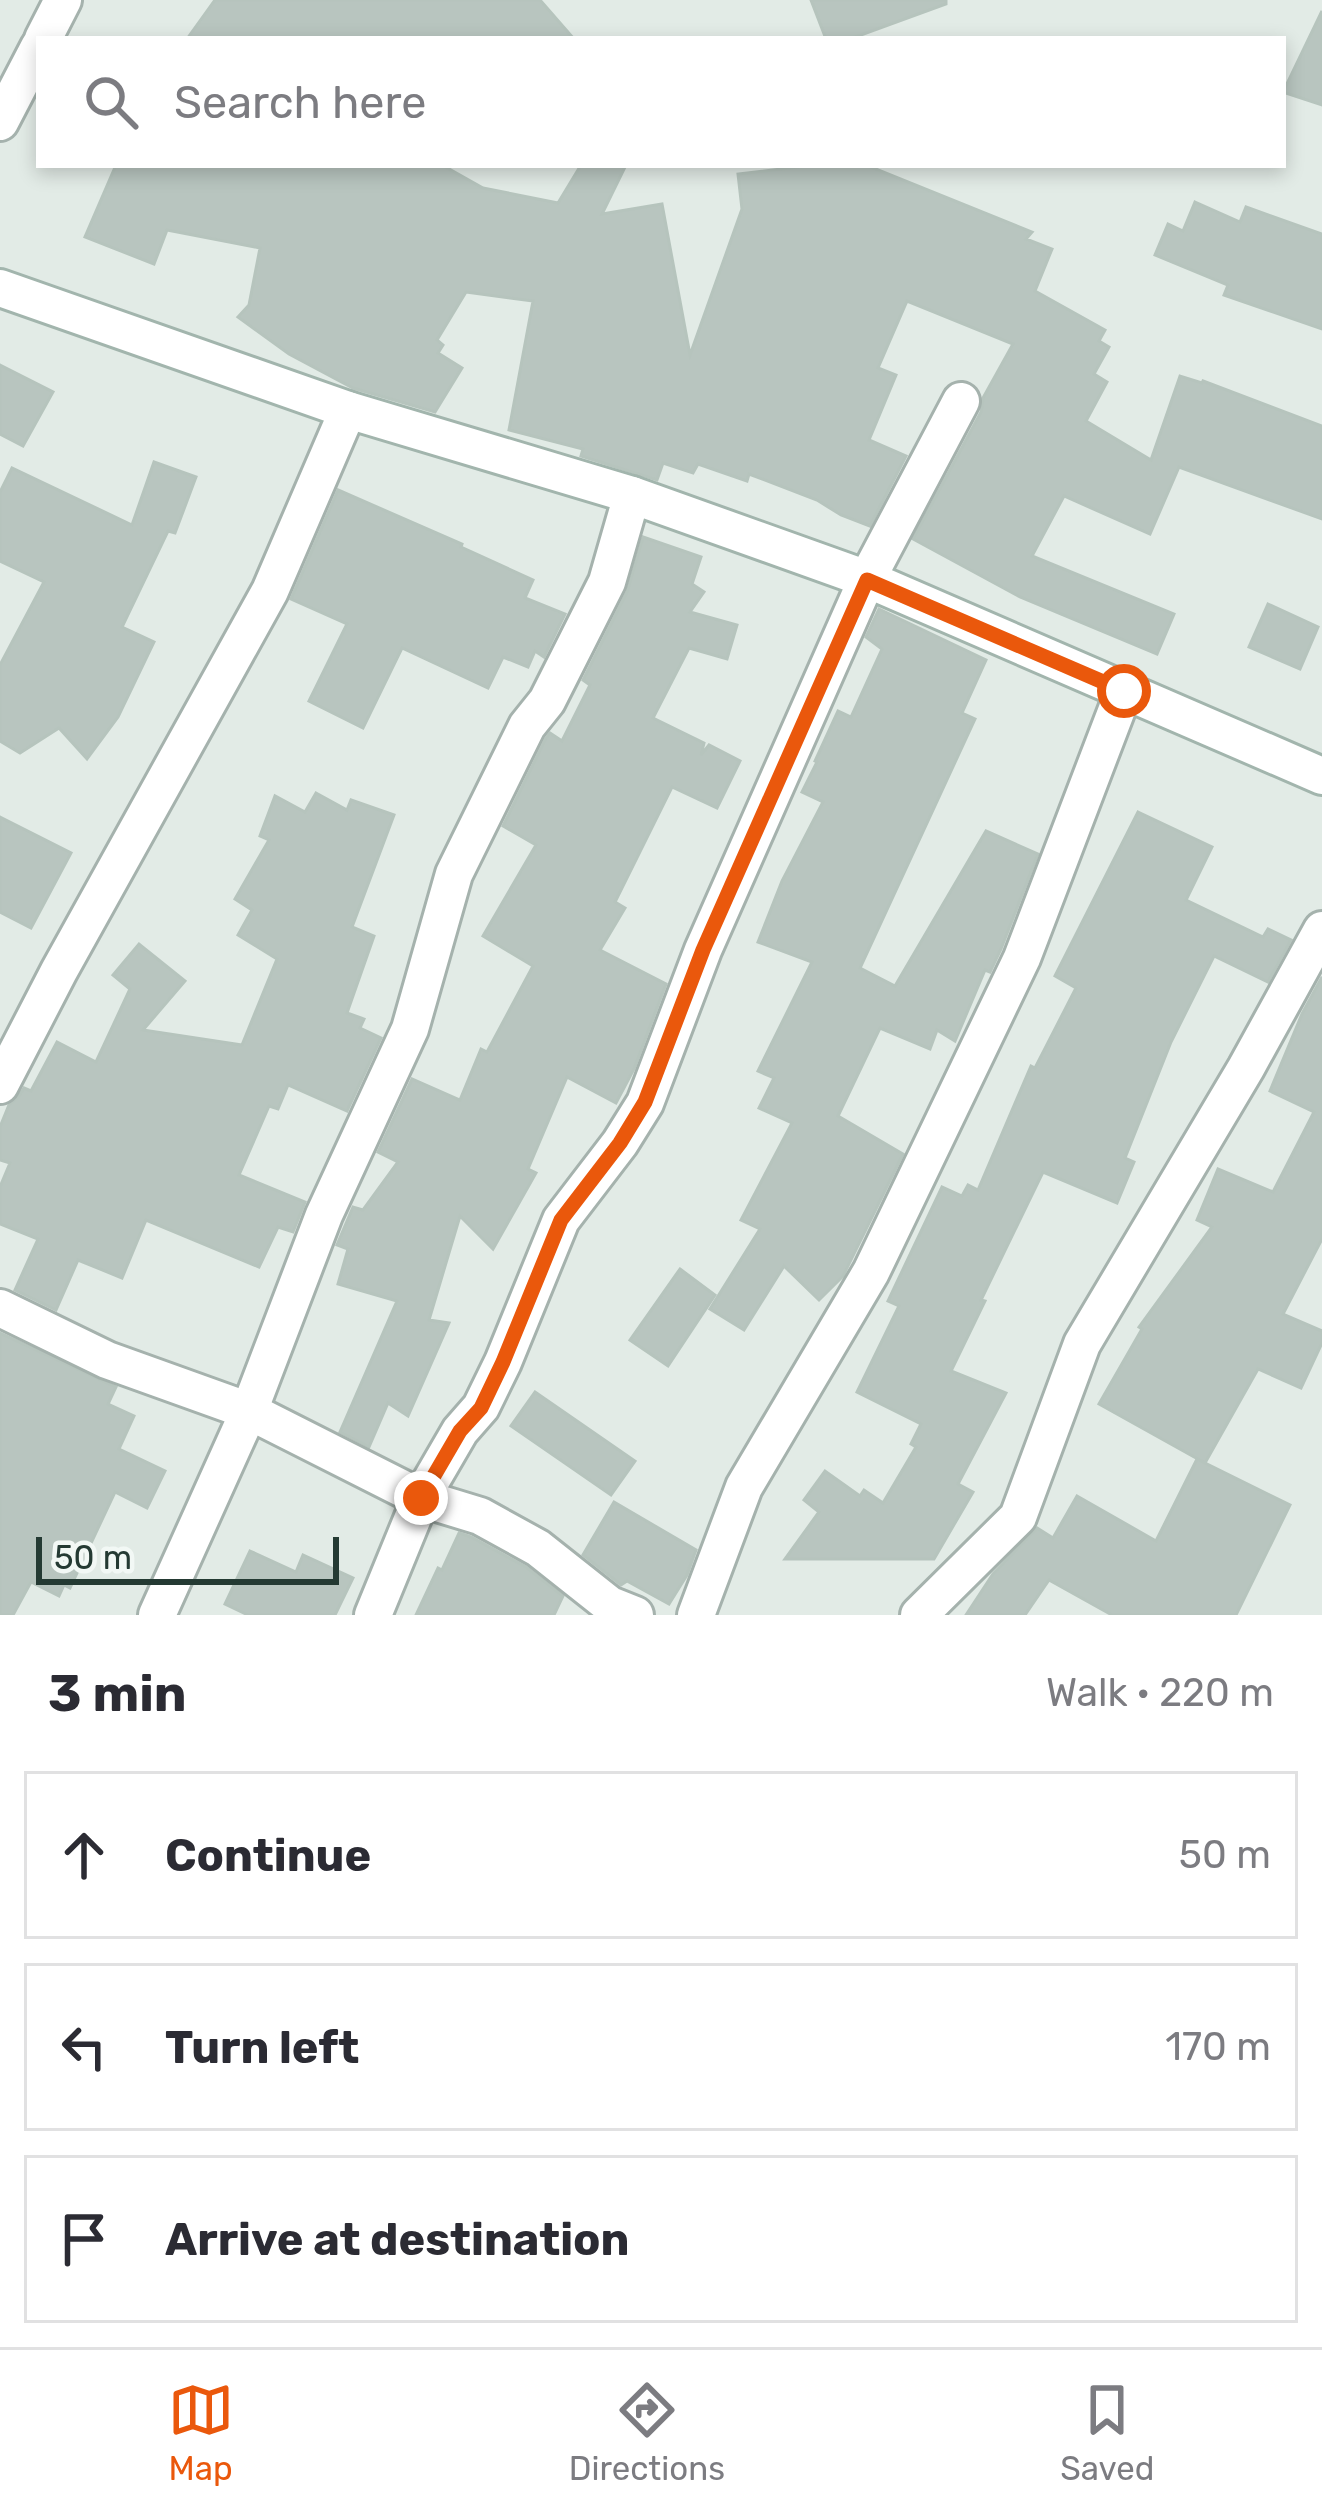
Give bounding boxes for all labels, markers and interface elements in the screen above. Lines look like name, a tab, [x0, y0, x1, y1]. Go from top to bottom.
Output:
search box	[36, 36, 1286, 168]
icon: search	[78, 69, 144, 135]
text: Search here	[174, 76, 426, 129]
route start	[1097, 664, 1151, 718]
route end	[394, 1471, 448, 1525]
scale bar	[36, 1531, 339, 1584]
text: 50 m	[54, 1538, 132, 1577]
text: 3 min	[48, 1663, 187, 1724]
text: Walk · 220 m	[1046, 1670, 1274, 1716]
icon: ahead	[51, 1822, 117, 1888]
text: Continue	[165, 1829, 371, 1882]
text: 50 m	[1179, 1832, 1271, 1878]
icon: left	[51, 2014, 117, 2080]
text: Turn left	[165, 2021, 359, 2074]
text: 170 m	[1165, 2024, 1271, 2070]
icon: arrive	[51, 2206, 117, 2272]
text: Arrive at destination	[165, 2213, 630, 2266]
tab: Map	[168, 2377, 234, 2488]
tab: Directions	[569, 2377, 725, 2488]
tab: Saved	[1060, 2377, 1154, 2488]

